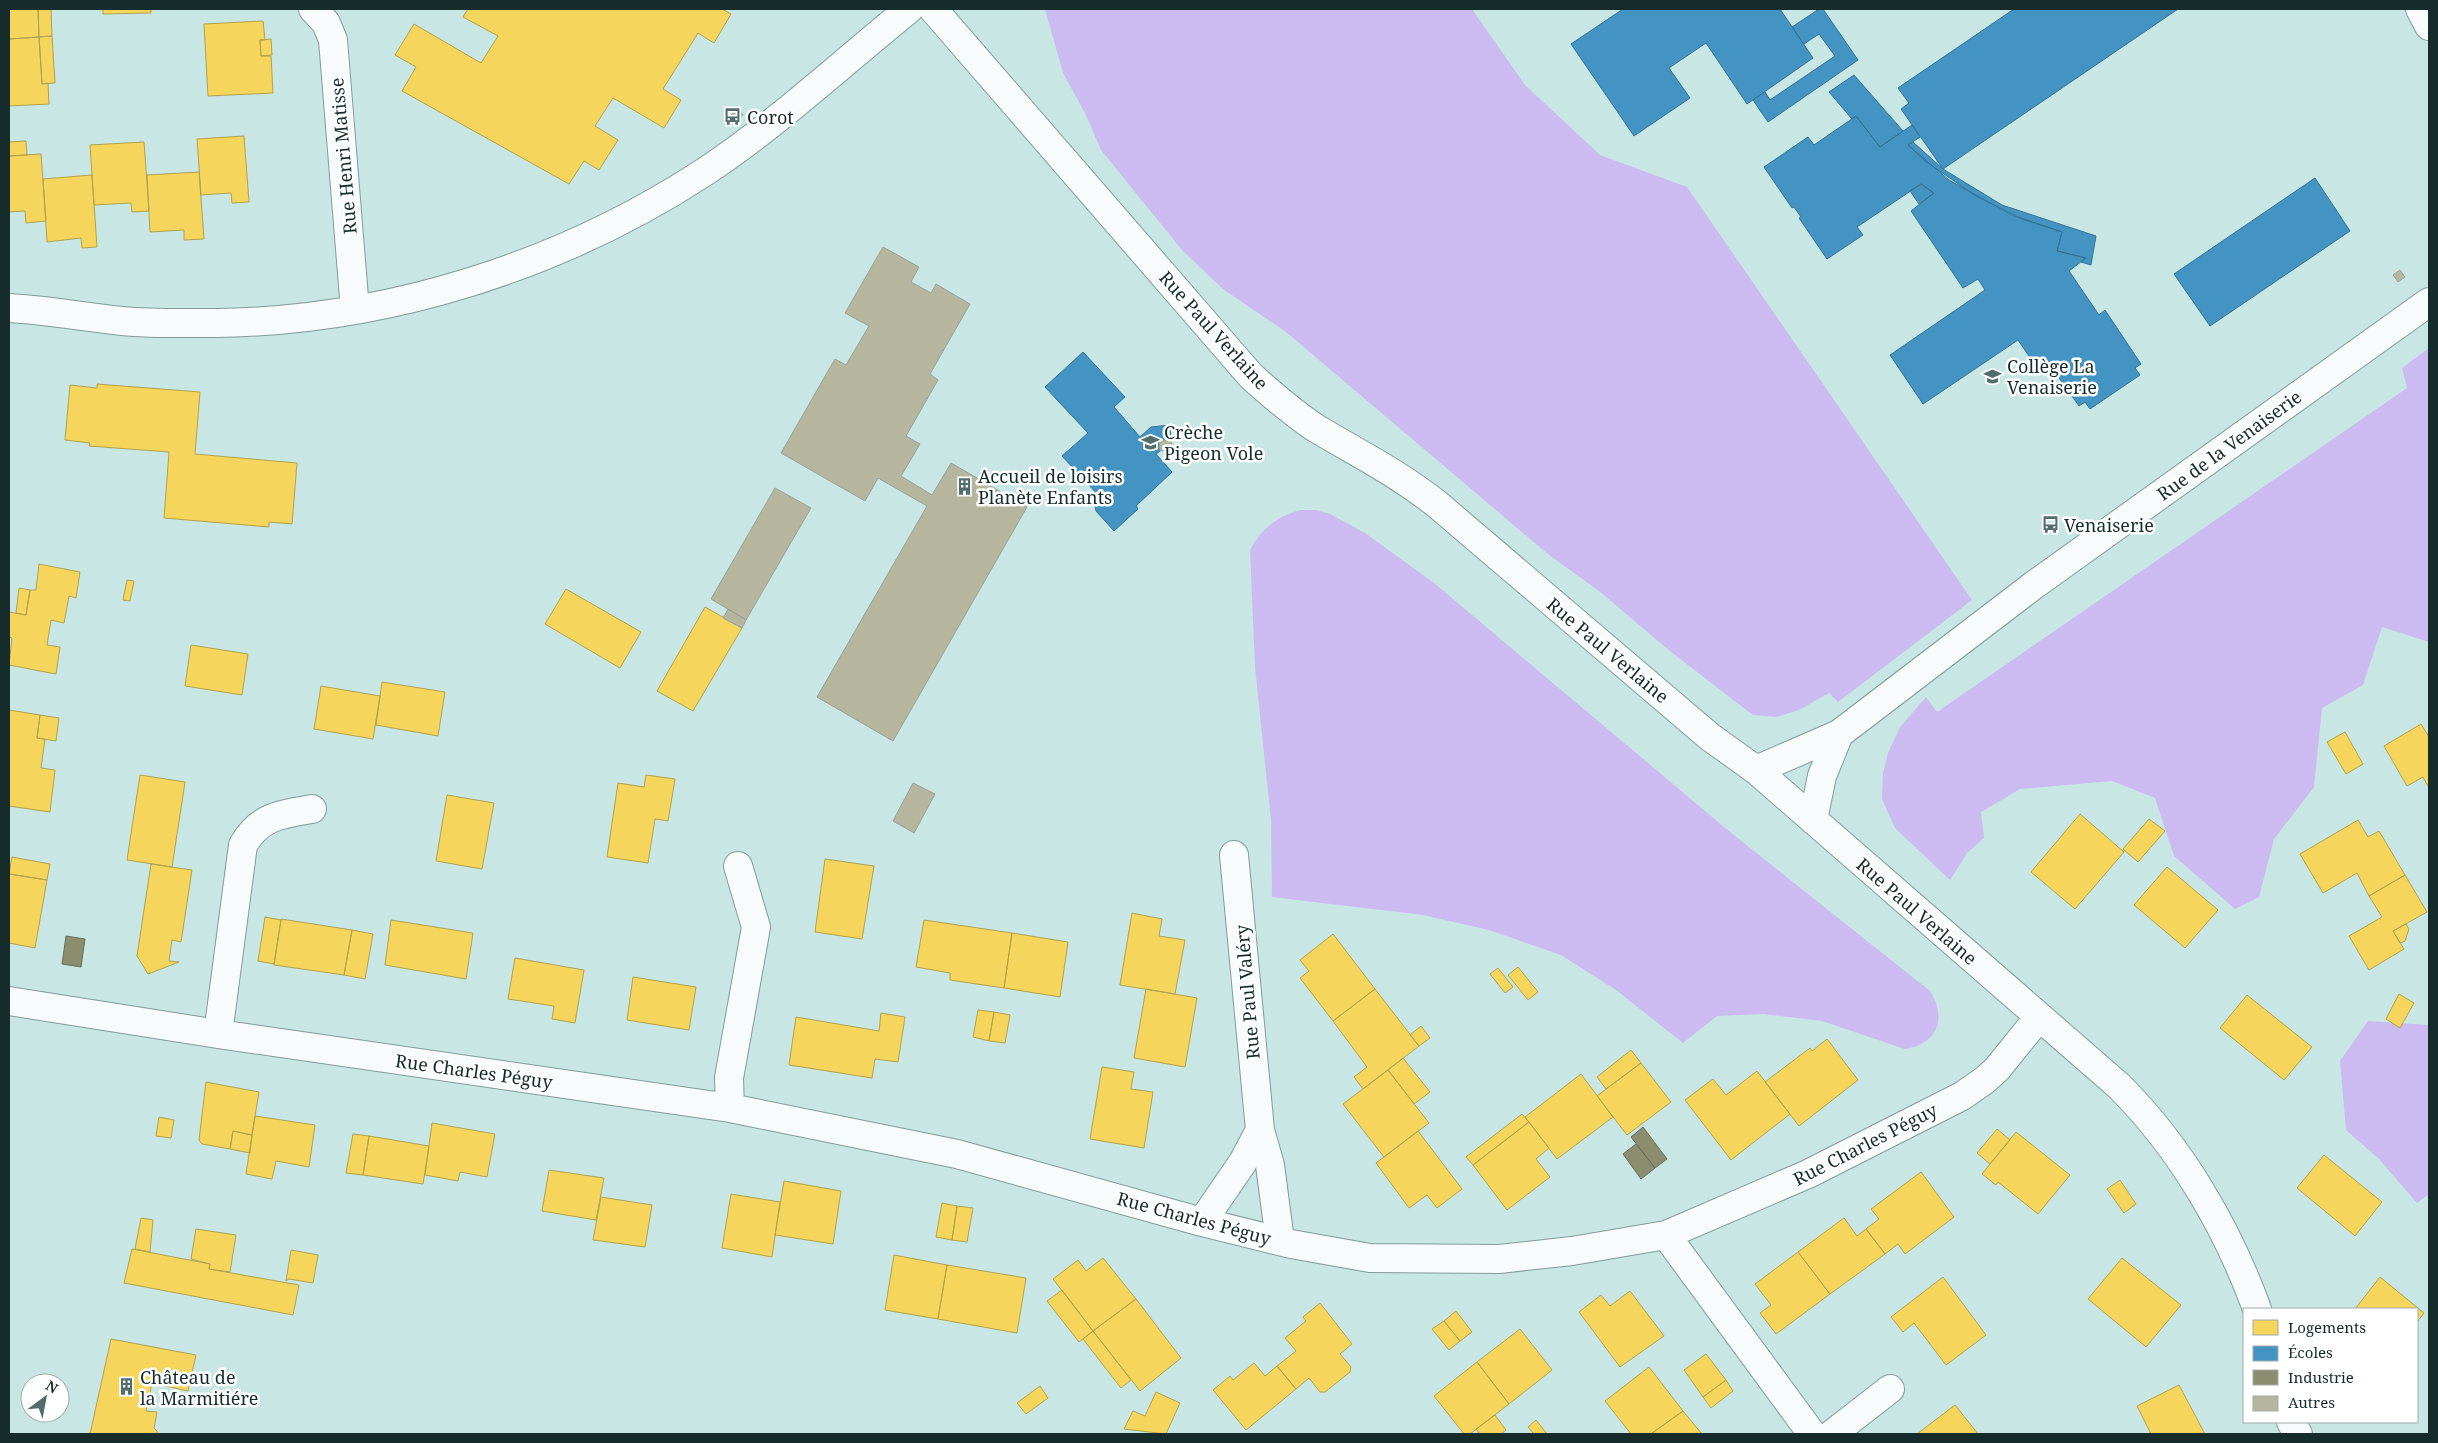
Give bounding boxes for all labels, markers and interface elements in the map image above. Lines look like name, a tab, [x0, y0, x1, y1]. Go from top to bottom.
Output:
street label: Rue Henri Matisse	[324, 77, 362, 235]
place label: Corot	[747, 105, 794, 129]
bus stop icon: Corot	[723, 107, 743, 127]
street label: Rue Paul Verlaine	[1154, 265, 1274, 395]
place label: Collège La Venaiserie	[2007, 354, 2097, 399]
school or university icon: Collège La Venaiserie	[1983, 366, 2003, 386]
street label: Rue de la Venaiserie	[2152, 384, 2306, 506]
place label: Crèche Pigeon Vole	[1164, 420, 1263, 465]
school or university icon: Crèche Pigeon Vole	[1140, 432, 1160, 452]
place label: Accueil de loisirs Planète Enfants	[978, 464, 1123, 509]
building icon: Accueil de loisirs Planète Enfants	[954, 476, 974, 496]
place label: Venaiserie	[2064, 513, 2154, 537]
bus stop icon: Venaiserie	[2040, 515, 2060, 535]
street label: Rue Paul Verlaine	[1542, 592, 1674, 708]
street label: Rue Paul Verlaine	[1852, 852, 1982, 970]
street label: Rue Paul Valéry	[1229, 923, 1265, 1060]
street label: Rue Charles Péguy	[394, 1048, 555, 1094]
street label: Rue Charles Péguy	[1789, 1097, 1942, 1191]
street label: Rue Charles Péguy	[1114, 1186, 1274, 1250]
legend	[2243, 1308, 2418, 1423]
text: Logements	[2288, 1317, 2366, 1337]
text: Écoles	[2288, 1342, 2333, 1362]
place label: Château de la Marmitiére	[140, 1365, 259, 1410]
text: Industrie	[2288, 1367, 2354, 1387]
north arrow	[20, 1373, 70, 1423]
text: N	[42, 1376, 62, 1398]
building icon: Château de la Marmitiére	[116, 1377, 136, 1397]
text: Autres	[2288, 1392, 2335, 1412]

